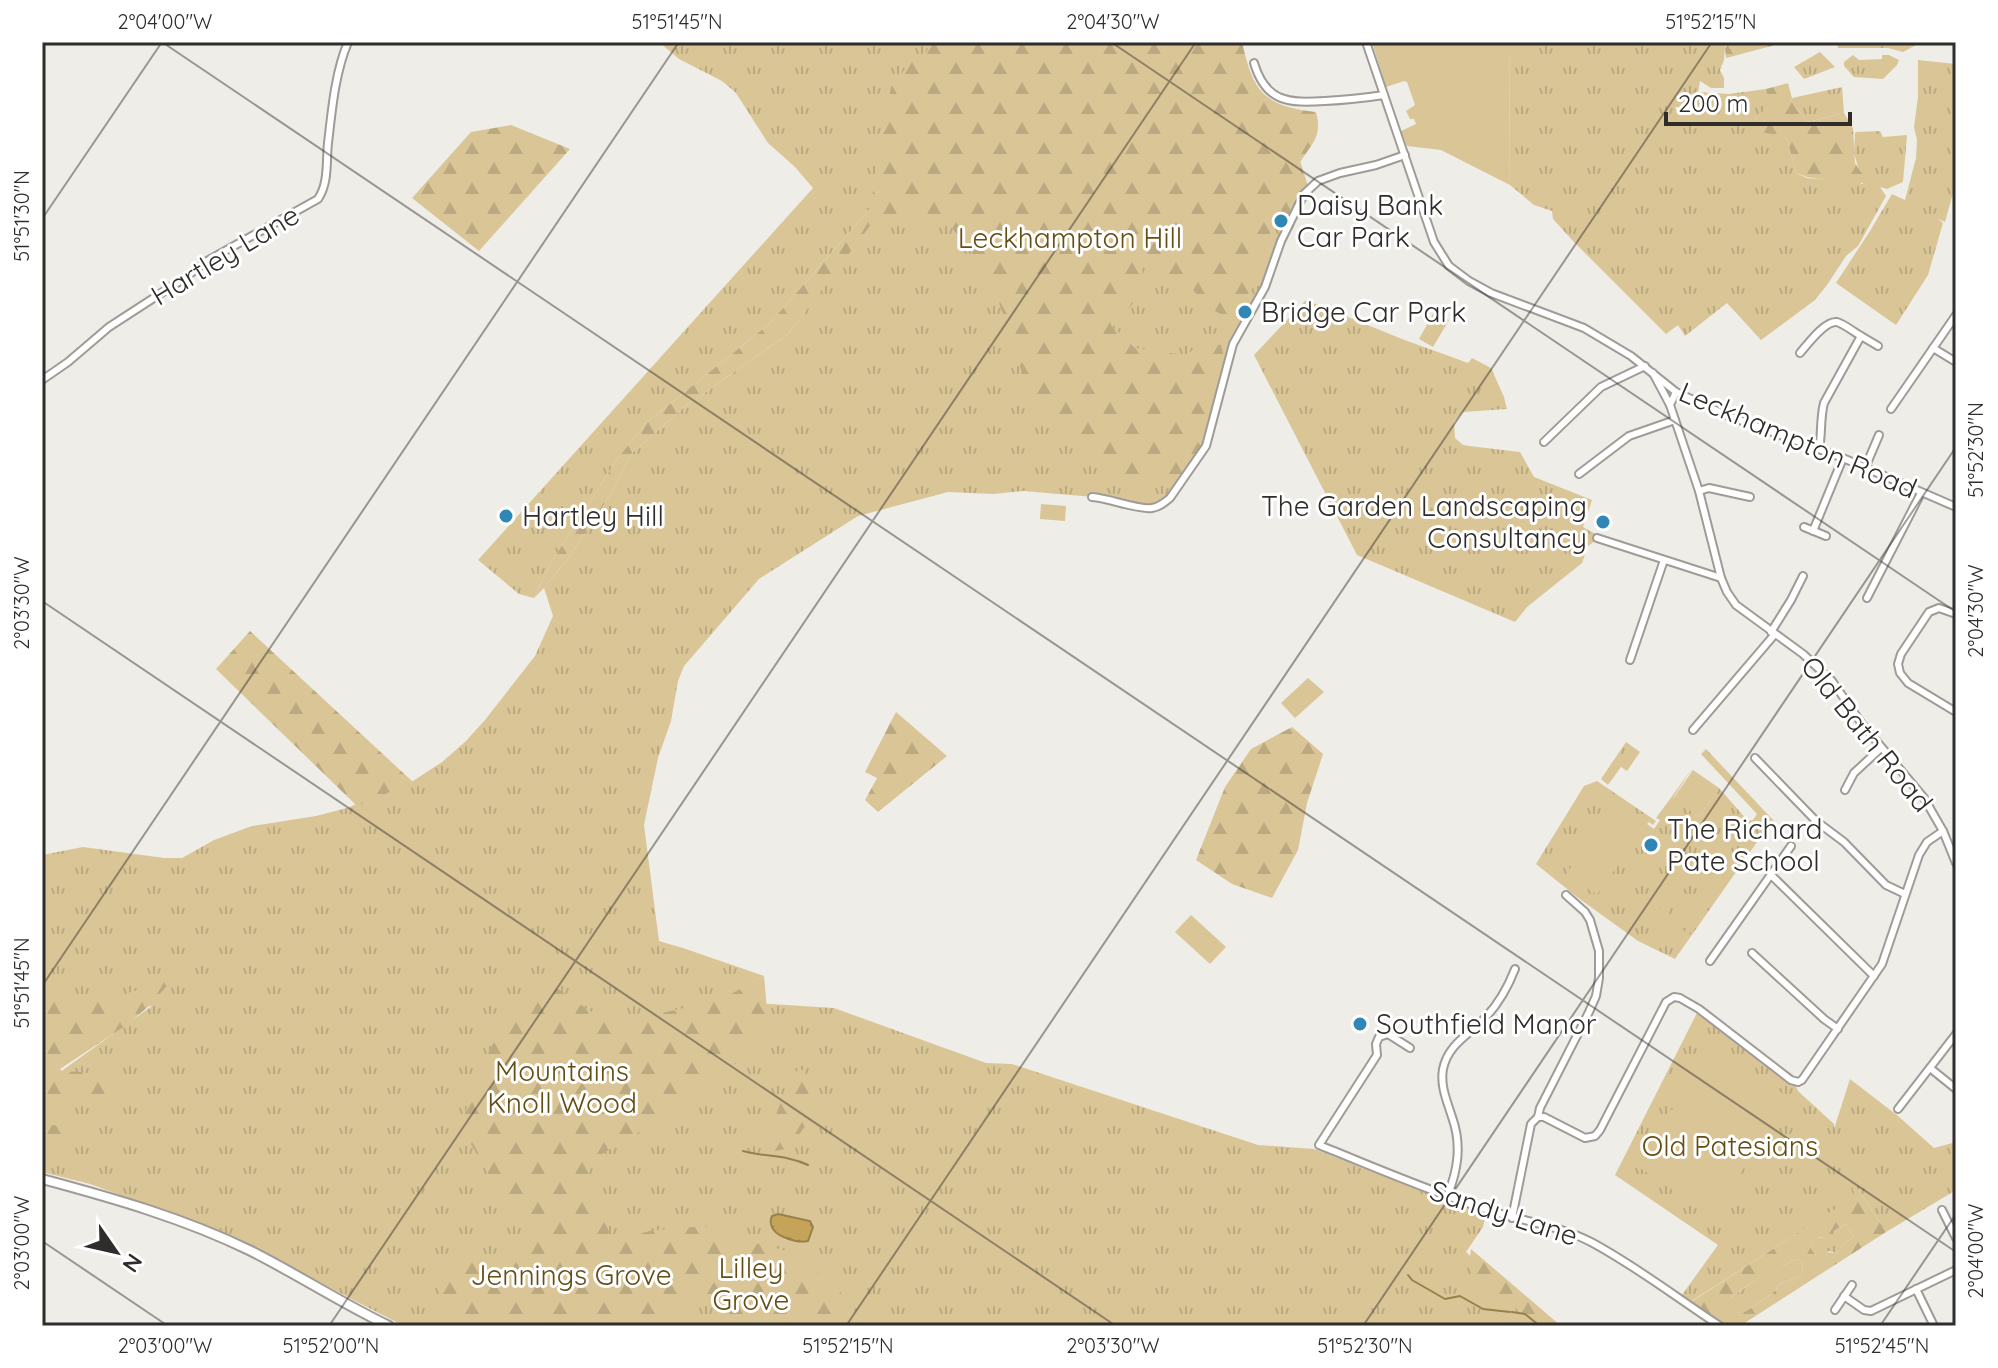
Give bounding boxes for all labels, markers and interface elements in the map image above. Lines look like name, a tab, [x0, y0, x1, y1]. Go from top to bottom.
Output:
text: 2°04'00"W	[118, 9, 212, 34]
text: 51°51'45"N	[632, 9, 722, 34]
text: 2°04'30"W	[1066, 9, 1160, 34]
text: 51°52'15"N	[1665, 9, 1757, 34]
scale bar	[1666, 76, 1850, 126]
text: 200 m	[1678, 88, 1748, 118]
text: 51°51'30"N	[9, 170, 34, 262]
place label: Daisy Bank Car Park	[1297, 187, 1443, 254]
street label: Hartley Lane	[144, 197, 305, 312]
marker: Daisy Bank Car Park	[1272, 212, 1290, 230]
park label: Leckhampton Hill	[958, 220, 1182, 255]
place label: Bridge Car Park	[1261, 294, 1466, 329]
marker: Bridge Car Park	[1236, 303, 1254, 321]
street label: Leckhampton Road	[1674, 374, 1922, 505]
text: 51°52'30"N	[1963, 402, 1988, 498]
place label: The Garden Landscaping Consultancy	[1261, 488, 1587, 555]
place label: Hartley Hill	[522, 498, 664, 533]
marker: Hartley Hill	[497, 507, 515, 525]
marker: The Garden Landscaping Consultancy	[1594, 513, 1612, 531]
text: 2°03'30"W	[9, 556, 34, 650]
text: 2°04'30"W	[1963, 564, 1988, 658]
street label: Old Bath Road	[1794, 649, 1941, 819]
place label: The Richard Pate School	[1667, 811, 1823, 878]
marker: The Richard Pate School	[1642, 836, 1660, 854]
text: 51°51'45"N	[9, 938, 34, 1028]
place label: Southfield Manor	[1376, 1006, 1597, 1041]
marker: Southfield Manor	[1351, 1015, 1369, 1033]
park label: Mountains Knoll Wood	[487, 1053, 637, 1120]
park label: Old Patesians	[1642, 1128, 1818, 1163]
street label: Sandy Lane	[1426, 1172, 1582, 1253]
text: 2°03'00"W	[9, 1196, 34, 1290]
text: 2°04'00"W	[1963, 1204, 1988, 1298]
north arrow	[76, 1212, 156, 1292]
text: N	[116, 1249, 149, 1278]
park label: Lilley Grove	[713, 1250, 789, 1317]
park label: Jennings Grove	[470, 1257, 672, 1292]
text: 2°03'00"W	[118, 1333, 212, 1358]
text: 51°52'00"N	[283, 1333, 379, 1358]
text: 51°52'15"N	[802, 1333, 894, 1358]
text: 2°03'30"W	[1066, 1333, 1160, 1358]
text: 51°52'30"N	[1317, 1333, 1413, 1358]
text: 51°52'45"N	[1835, 1333, 1929, 1358]

